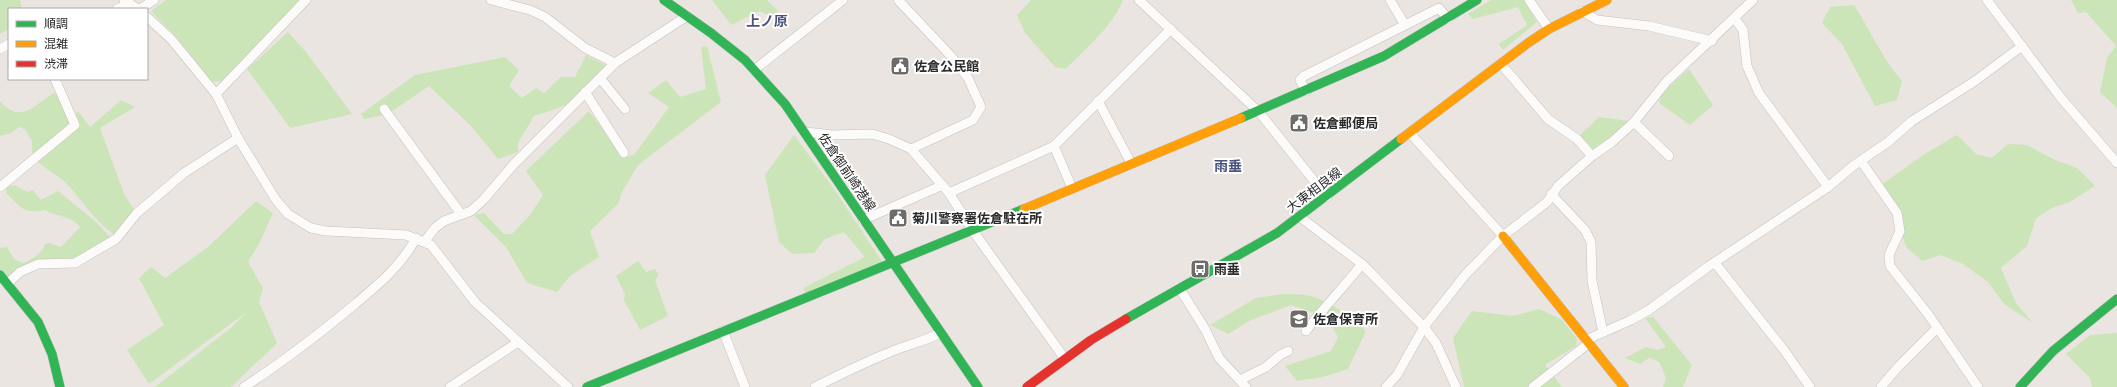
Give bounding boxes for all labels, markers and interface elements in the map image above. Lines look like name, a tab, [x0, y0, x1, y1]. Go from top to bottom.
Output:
legend	[8, 8, 148, 80]
district label: 上ノ原	[746, 12, 788, 30]
text: 順調	[44, 16, 68, 32]
text: 混雑	[44, 36, 68, 52]
public building icon: 佐倉公民館	[889, 55, 911, 77]
text: 渋滞	[44, 56, 68, 72]
place label: 佐倉公民館	[914, 58, 979, 75]
public building icon: 佐倉郵便局	[1288, 112, 1310, 134]
place label: 佐倉郵便局	[1313, 115, 1378, 132]
street label: 佐倉御前崎港線	[815, 130, 879, 214]
district label: 雨垂	[1214, 157, 1242, 175]
street label: 大東相良線	[1283, 164, 1345, 216]
public building icon: 菊川警察署佐倉駐在所	[887, 207, 909, 229]
place label: 菊川警察署佐倉駐在所	[912, 210, 1042, 227]
bus stop icon: 雨垂	[1189, 258, 1211, 280]
place label: 雨垂	[1214, 261, 1240, 278]
school or university icon: 佐倉保育所	[1288, 308, 1310, 330]
place label: 佐倉保育所	[1313, 311, 1378, 328]

